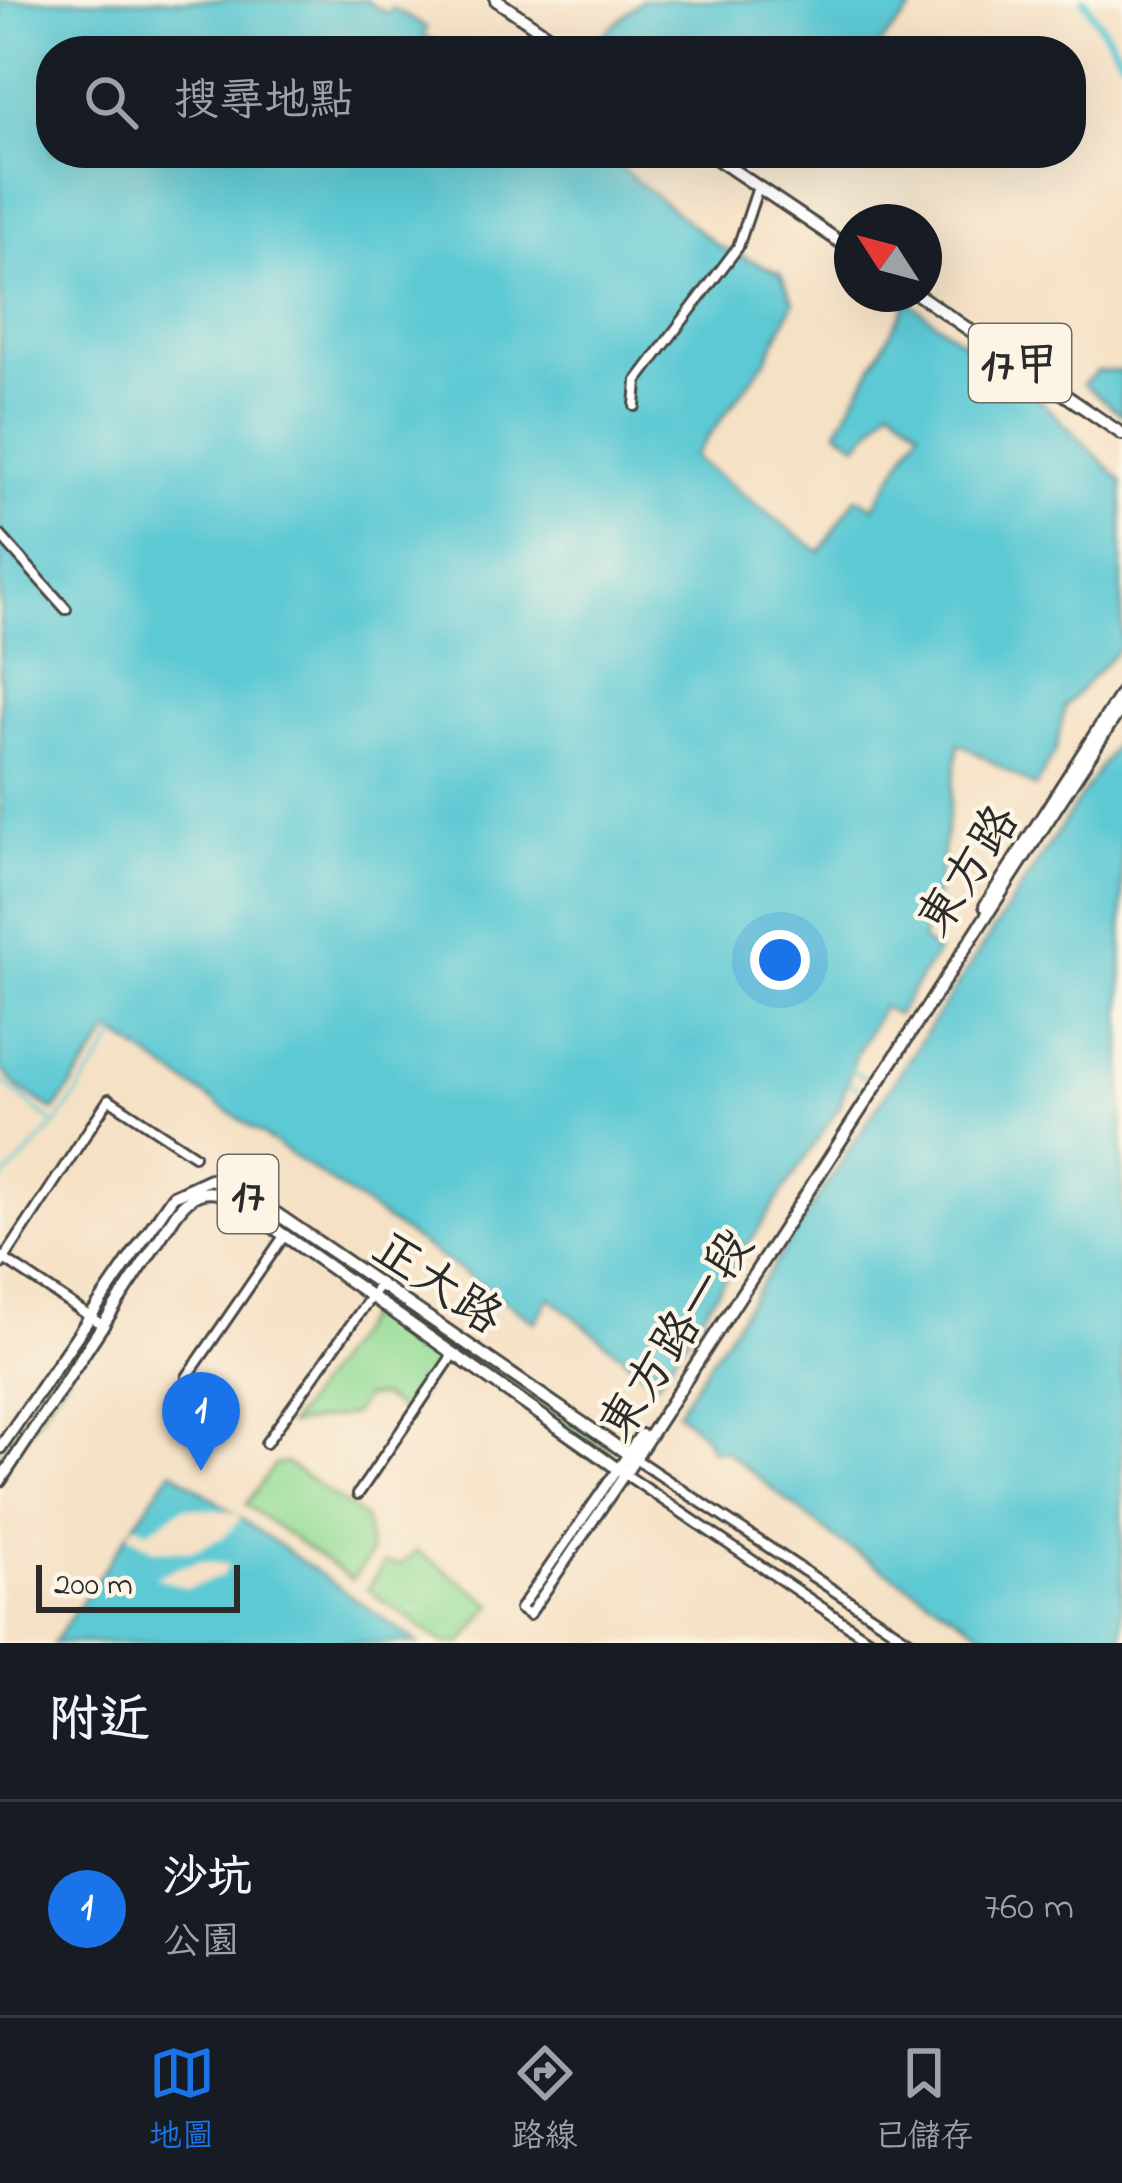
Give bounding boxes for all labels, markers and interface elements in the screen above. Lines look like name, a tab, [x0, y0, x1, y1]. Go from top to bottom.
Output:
search box	[36, 36, 1086, 168]
icon: search	[78, 69, 144, 135]
text: 搜尋地點	[174, 70, 354, 136]
north arrow	[834, 204, 942, 312]
road number: 17甲	[969, 324, 1071, 402]
street label: 東方路	[902, 792, 1039, 951]
your location	[750, 930, 810, 990]
road number: 17	[218, 1155, 278, 1233]
street label: 正大路	[357, 1216, 515, 1354]
street label: 東方路一段	[583, 1217, 773, 1456]
pin: 1	[162, 1372, 240, 1471]
scale bar	[36, 1559, 240, 1612]
text: 200 m	[54, 1562, 133, 1610]
text: 附近	[48, 1685, 150, 1760]
text: 沙坑	[162, 1847, 252, 1913]
text: 1	[81, 1880, 93, 1937]
text: 760 m	[984, 1880, 1074, 1937]
text: 公園	[162, 1915, 240, 1972]
tab: 地圖	[149, 2040, 215, 2162]
tab: 路線	[512, 2040, 578, 2162]
tab: 已儲存	[875, 2040, 974, 2162]

